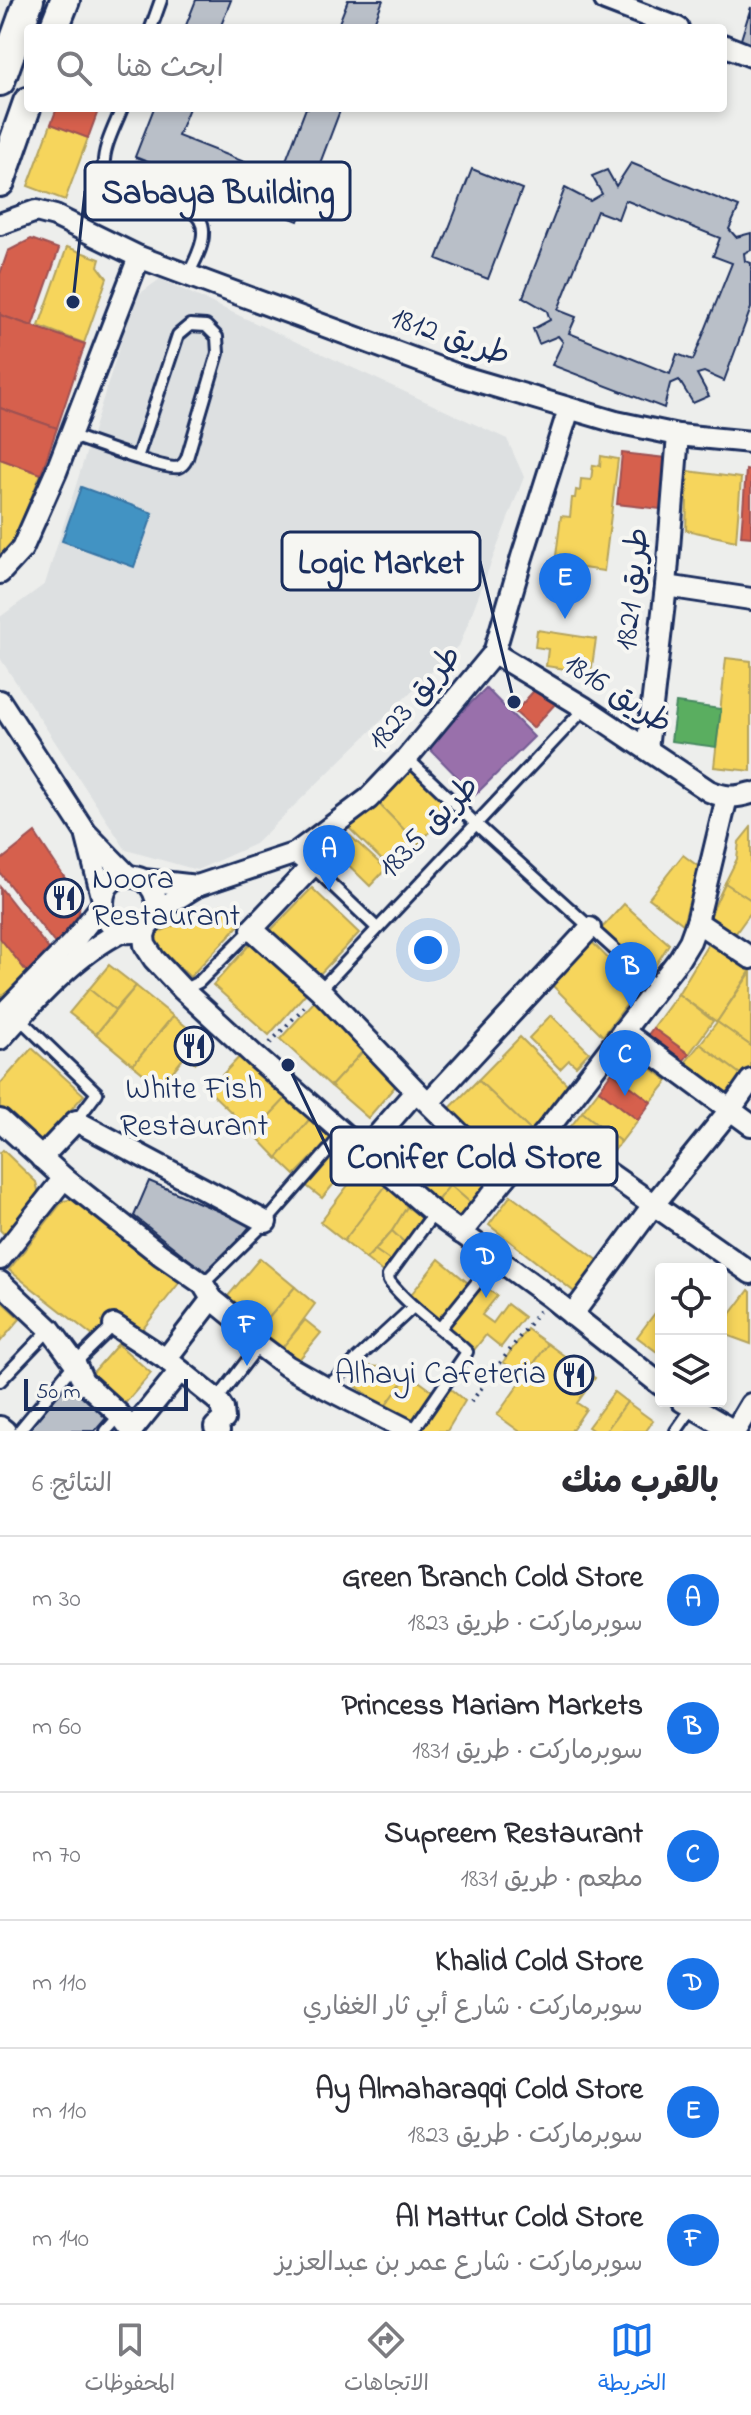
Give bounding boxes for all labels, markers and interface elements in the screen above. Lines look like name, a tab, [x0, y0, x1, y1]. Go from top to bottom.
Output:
search box	[24, 24, 727, 112]
icon: search	[52, 46, 96, 90]
text: ابحث هنا	[116, 47, 224, 91]
callout: Sabaya Building	[85, 162, 350, 220]
text: Sabaya Building	[101, 170, 335, 221]
street label: طريق 1812	[384, 296, 516, 380]
street label: طريق 1821	[604, 525, 664, 653]
callout: Logic Market	[282, 532, 480, 590]
text: Logic Market	[298, 540, 465, 591]
pin: E	[539, 553, 591, 619]
street label: طريق 1823	[357, 635, 475, 763]
street label: طريق 1816	[553, 642, 681, 748]
street label: طريق 1835	[368, 765, 492, 891]
pin: A	[303, 825, 355, 891]
place label: Noora Restaurant	[92, 857, 241, 941]
restaurant icon: Noora Restaurant	[43, 877, 85, 919]
your location	[408, 930, 448, 970]
pin: B	[605, 942, 657, 1008]
restaurant icon: White Fish Restaurant	[173, 1025, 215, 1067]
pin: C	[599, 1030, 651, 1096]
place label: White Fish Restaurant	[120, 1067, 268, 1151]
callout: Conifer Cold Store	[331, 1127, 617, 1185]
text: Conifer Cold Store	[347, 1135, 602, 1185]
pin: D	[460, 1232, 512, 1298]
map controls	[655, 1263, 727, 1407]
button: locate	[655, 1263, 727, 1335]
pin: F	[221, 1300, 273, 1366]
button: layers	[655, 1335, 727, 1407]
place label: Alhayi Cafeteria	[335, 1352, 546, 1399]
restaurant icon: Alhayi Cafeteria	[553, 1354, 595, 1396]
scale bar	[24, 1375, 188, 1411]
text: 50 m	[36, 1377, 81, 1409]
text: بالقرب منك	[561, 1459, 719, 1509]
text: النتائج: 6	[32, 1466, 112, 1504]
text: Green Branch Cold Store	[342, 1557, 643, 1601]
text: 30 m	[32, 1581, 81, 1619]
text: A	[685, 1581, 701, 1619]
text: سوبرماركت · طريق 1823	[407, 1605, 643, 1643]
text: Princess Mariam Markets	[341, 1685, 643, 1729]
text: 60 m	[32, 1709, 81, 1747]
text: B	[684, 1709, 702, 1747]
text: سوبرماركت · طريق 1831	[412, 1733, 643, 1771]
text: Supreem Restaurant	[384, 1813, 643, 1857]
text: 70 m	[32, 1837, 81, 1875]
text: C	[686, 1837, 700, 1875]
text: مطعم · طريق 1831	[461, 1861, 643, 1899]
text: Khalid Cold Store	[435, 1941, 643, 1985]
text: 110 m	[32, 1965, 86, 2003]
text: D	[683, 1965, 703, 2003]
text: سوبرماركت · شارع أبي ثار الغفاري	[303, 1989, 643, 2027]
text: Ay Almaharaqqi Cold Store	[315, 2069, 643, 2113]
text: 110 m	[32, 2093, 86, 2131]
text: E	[685, 2093, 701, 2131]
text: سوبرماركت · طريق 1823	[407, 2117, 643, 2155]
text: Al Mattur Cold Store	[395, 2197, 643, 2241]
text: 140 m	[32, 2221, 89, 2259]
text: F	[685, 2221, 701, 2259]
text: سوبرماركت · شارع عمر بن عبدالعزيز	[275, 2245, 643, 2283]
tab: المحفوظات	[84, 2318, 175, 2402]
tab: الاتجاهات	[344, 2318, 429, 2402]
tab: الخريطة	[598, 2318, 667, 2402]

